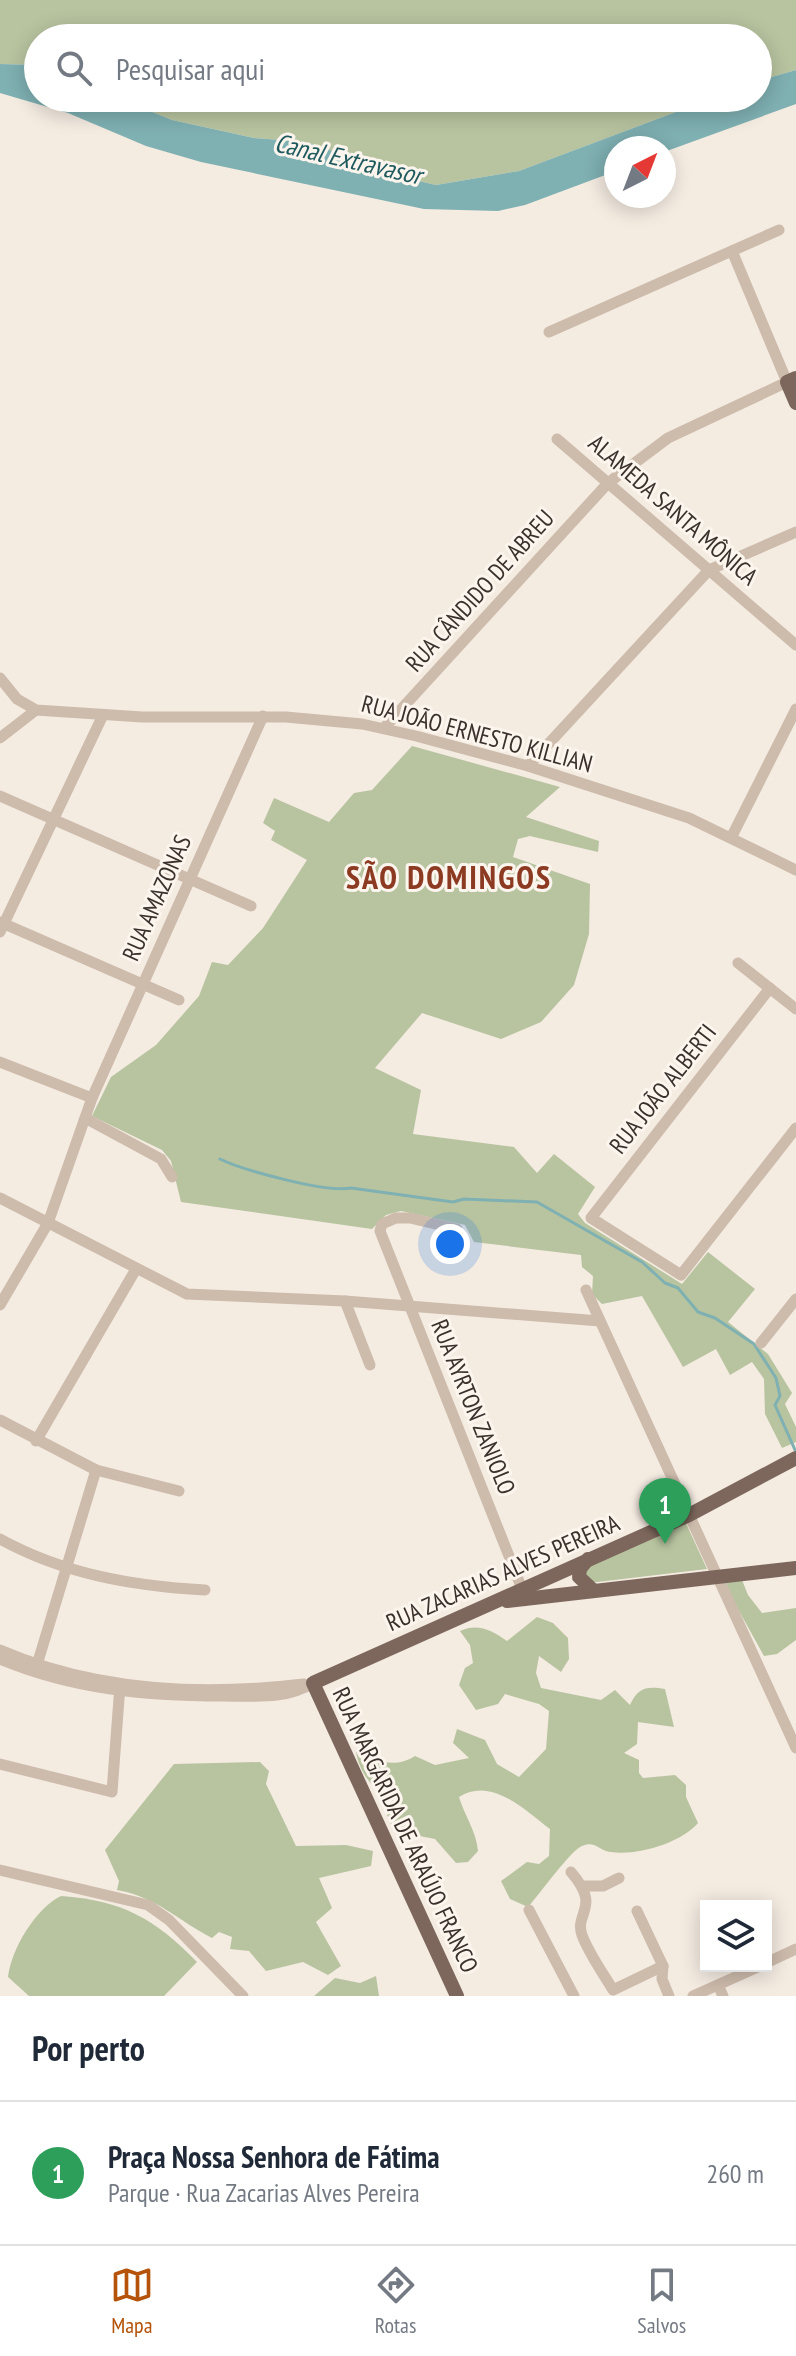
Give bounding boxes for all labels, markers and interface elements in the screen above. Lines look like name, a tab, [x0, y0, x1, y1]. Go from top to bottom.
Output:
search box	[24, 24, 772, 112]
icon: search	[52, 46, 96, 90]
text: Pesquisar aqui	[116, 49, 265, 88]
water label: Canal Extravasor	[272, 126, 428, 192]
north arrow	[604, 136, 676, 208]
street label: ALAMEDA SANTA MÔNICA	[582, 428, 765, 592]
street label: RUA CÂNDIDO DE ABREU	[399, 503, 561, 678]
street label: RUA JOÃO ERNESTO KILLIAN	[358, 688, 596, 779]
street label: RUA AMAZONAS	[115, 830, 198, 966]
district label: SÃO DOMINGOS	[346, 856, 552, 898]
street label: RUA JOÃO ALBERTI	[602, 1018, 723, 1160]
your location	[430, 1224, 470, 1264]
street label: RUA AYRTON ZANIOLO	[424, 1315, 523, 1499]
pin: 1	[639, 1478, 691, 1544]
street label: RUA ZACARIAS ALVES PEREIRA	[381, 1507, 625, 1638]
street label: RUA MARGARIDA DE ARAÚJO FRANCO	[326, 1682, 485, 1978]
map controls	[700, 1900, 772, 1972]
button: layers	[700, 1900, 772, 1972]
text: Por perto	[32, 2026, 145, 2070]
text: Praça Nossa Senhora de Fátima	[108, 2137, 440, 2176]
text: 1	[52, 2157, 64, 2190]
text: 260 m	[706, 2157, 764, 2190]
text: Parque · Rua Zacarias Alves Pereira	[108, 2176, 420, 2209]
tab: Mapa	[110, 2263, 154, 2339]
tab: Rotas	[374, 2263, 418, 2339]
tab: Salvos	[637, 2263, 686, 2339]

